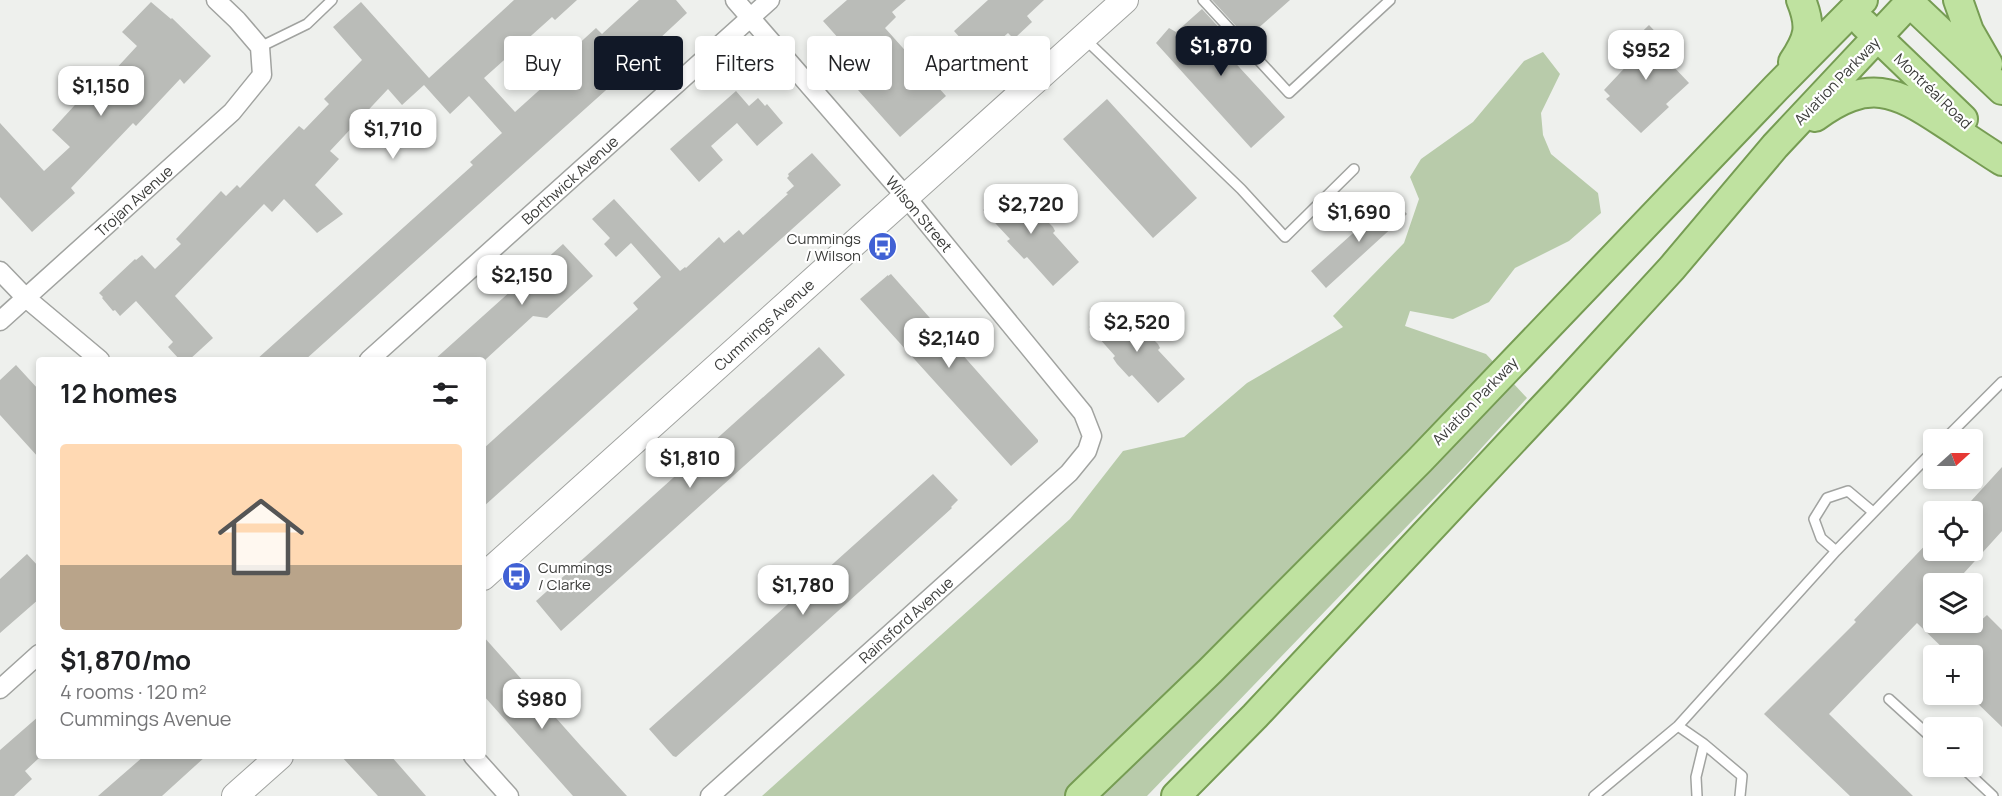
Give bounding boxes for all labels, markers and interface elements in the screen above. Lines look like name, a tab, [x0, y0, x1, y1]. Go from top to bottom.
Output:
pin: $1,870	[1172, 26, 1270, 77]
pin: $952	[1610, 30, 1682, 81]
text: $1,870	[1190, 32, 1252, 59]
street label: Aviation Parkway	[1789, 32, 1885, 130]
chip: Buy	[504, 36, 582, 90]
chip: Rent	[594, 36, 683, 90]
chip: Filters	[695, 36, 795, 90]
chip: New	[807, 36, 892, 90]
chip: Apartment	[904, 36, 1050, 90]
text: $952	[1622, 36, 1670, 63]
street label: Montréal Road	[1889, 48, 1977, 134]
pin: $1,150	[52, 66, 150, 117]
text: $1,150	[72, 72, 130, 99]
pin: $1,710	[344, 109, 442, 160]
text: $1,710	[363, 115, 423, 142]
street label: Borthwick Avenue	[517, 131, 623, 229]
street label: Trojan Avenue	[91, 160, 177, 241]
street label: Wilson Street	[881, 171, 957, 257]
pin: $2,720	[982, 184, 1080, 235]
text: $2,720	[998, 190, 1064, 217]
pin: $1,690	[1310, 192, 1408, 243]
text: $1,690	[1327, 198, 1391, 225]
place label: Cummings / Wilson	[787, 228, 861, 266]
bus stop icon: Cummings / Wilson	[866, 231, 898, 263]
pin: $2,150	[473, 255, 571, 306]
text: $2,150	[491, 261, 553, 288]
street label: Cummings Avenue	[709, 274, 819, 376]
pin: $2,520	[1088, 302, 1186, 353]
text: $2,520	[1104, 308, 1170, 335]
pin: $2,140	[900, 318, 998, 369]
text: $2,140	[918, 324, 980, 351]
street label: Aviation Parkway	[1427, 352, 1523, 450]
text: 12 homes	[60, 375, 177, 411]
icon: filters	[429, 377, 462, 410]
north arrow	[1923, 429, 1983, 489]
map controls	[1923, 429, 1983, 777]
pin: $1,810	[641, 438, 739, 489]
text: $1,810	[660, 444, 720, 471]
icon: home	[207, 483, 315, 591]
button: locate	[1923, 501, 1983, 561]
place label: Cummings / Clarke	[538, 557, 612, 595]
bus stop icon: Cummings / Clarke	[501, 560, 533, 592]
pin: $1,780	[754, 565, 852, 616]
text: $1,780	[772, 571, 834, 598]
street label: Rainsford Avenue	[854, 572, 958, 668]
button: layers	[1923, 573, 1983, 633]
text: $1,870/mo	[60, 642, 191, 678]
button: +	[1923, 645, 1983, 705]
text: 4 rooms · 120 m²	[60, 678, 207, 705]
pin: $980	[506, 679, 578, 730]
text: $980	[517, 685, 567, 712]
text: Cummings Avenue	[60, 705, 231, 732]
button: −	[1923, 717, 1983, 777]

